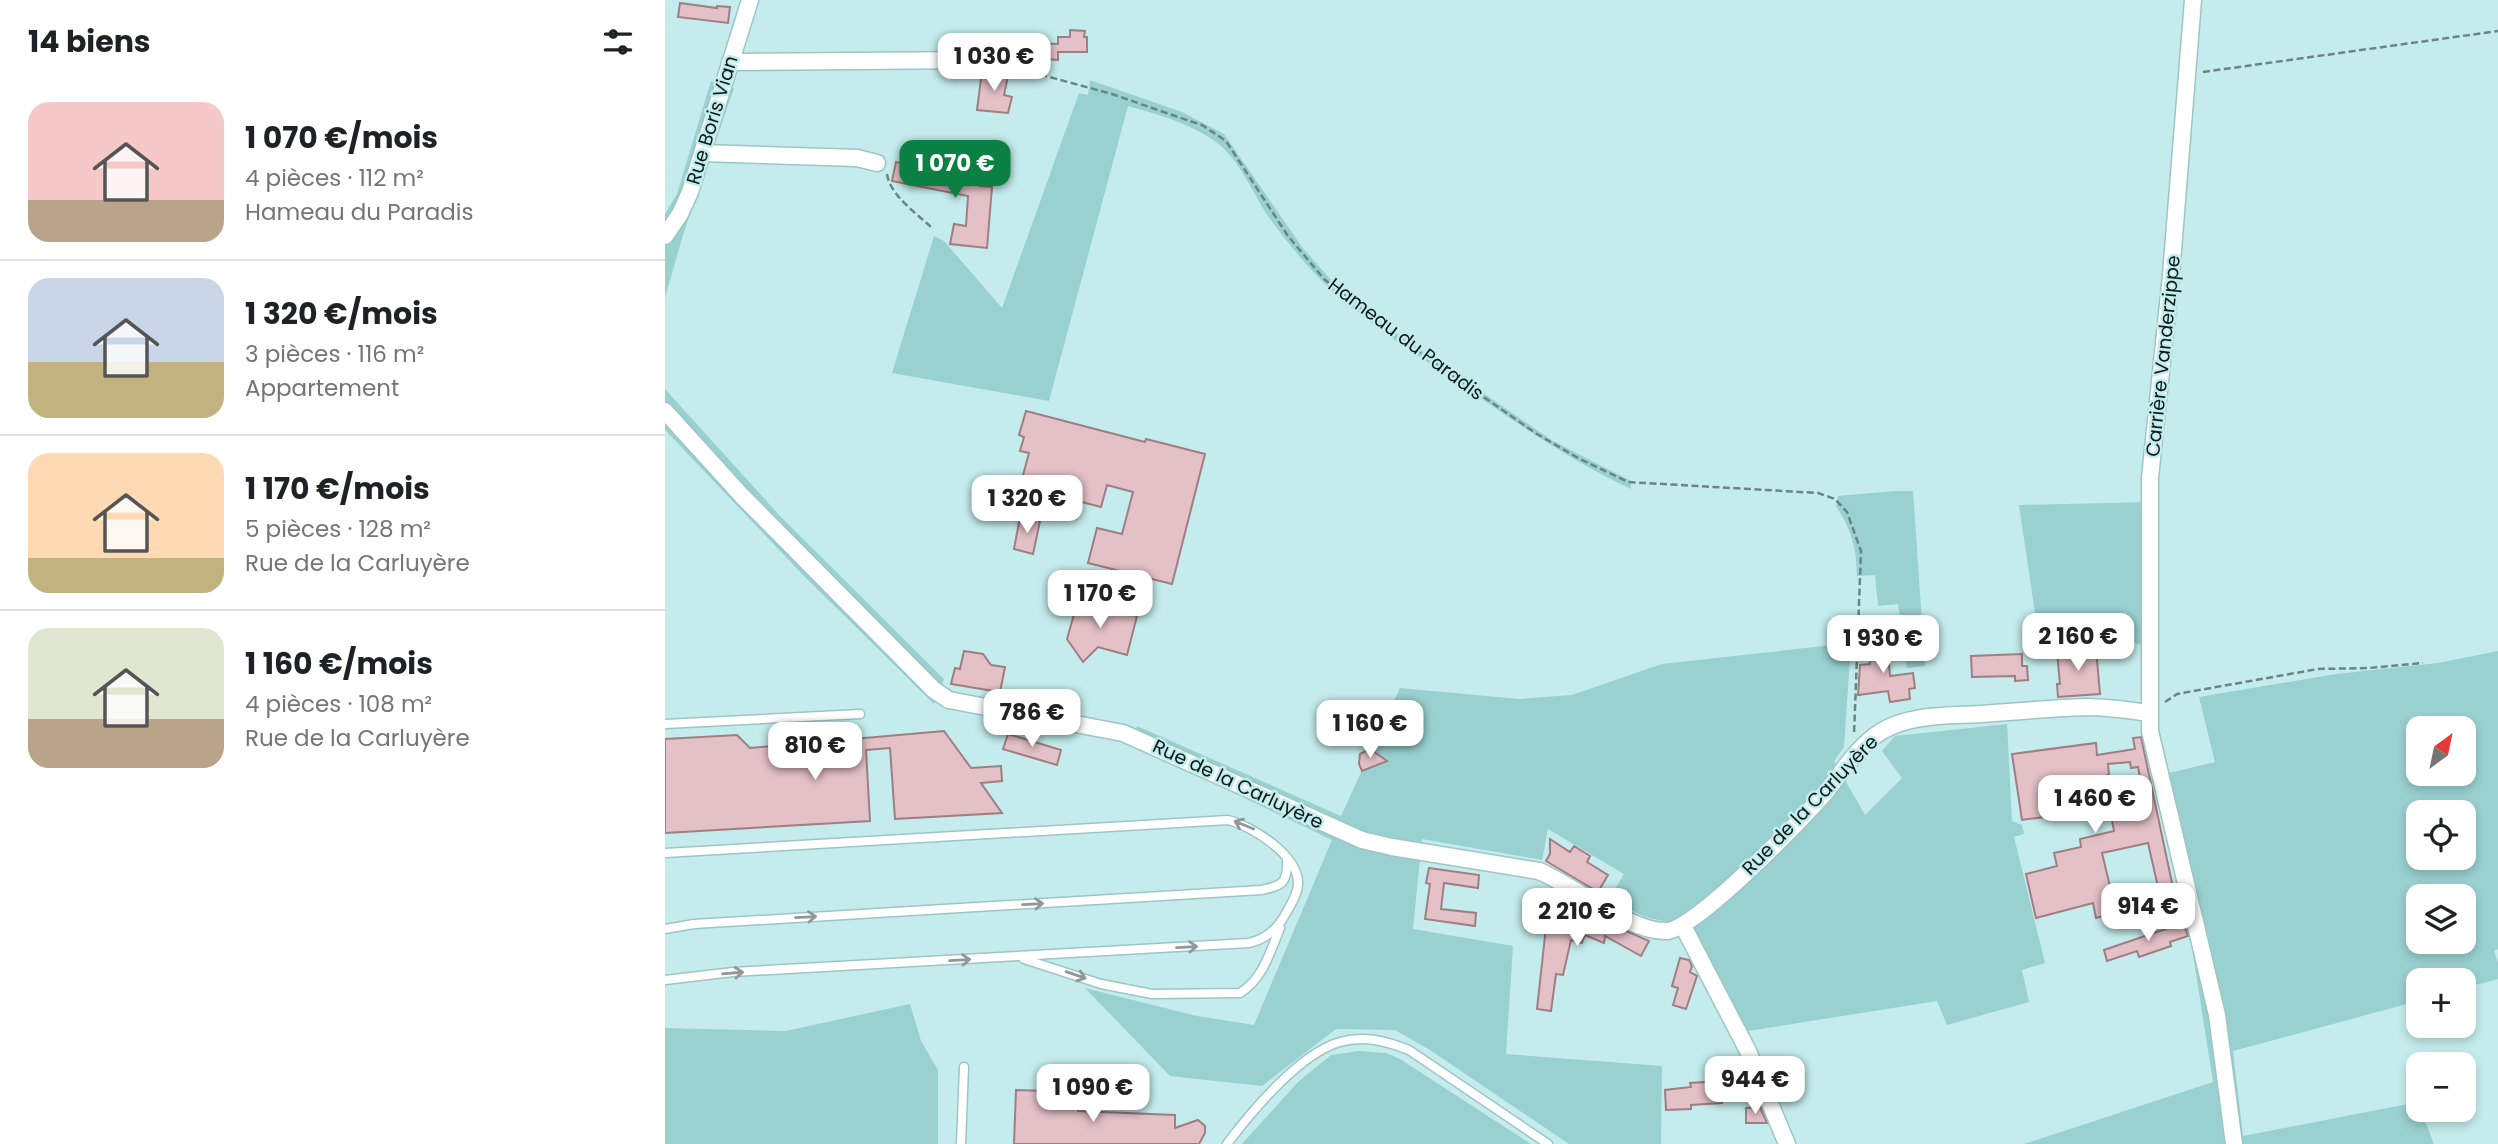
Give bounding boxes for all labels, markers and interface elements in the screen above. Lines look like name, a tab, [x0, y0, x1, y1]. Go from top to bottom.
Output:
text: 14 biens	[28, 20, 151, 63]
icon: filters	[599, 23, 637, 61]
pin: 1 030 €	[929, 34, 1059, 93]
text: 1 030 €	[954, 40, 1034, 72]
street label: Rue Boris Vian	[680, 52, 744, 188]
text: 1 070 €/mois	[245, 116, 438, 159]
icon: home	[84, 130, 168, 214]
pin: 1 070 €	[890, 140, 1020, 200]
text: 1 070 €	[915, 147, 995, 179]
text: 4 pièces · 112 m²	[245, 162, 424, 194]
text: Hameau du Paradis	[245, 196, 473, 228]
street label: Carrière Vanderzippe	[2139, 254, 2187, 458]
street label: Hameau du Paradis	[1323, 271, 1489, 407]
text: 1 320 €/mois	[245, 292, 438, 335]
icon: home	[84, 306, 168, 390]
text: 3 pièces · 116 m²	[245, 338, 424, 370]
text: Appartement	[245, 372, 399, 404]
text: 1 170 €/mois	[245, 467, 430, 510]
pin: 1 320 €	[962, 476, 1092, 535]
icon: home	[84, 481, 168, 565]
text: 1 320 €	[988, 482, 1066, 514]
text: 5 pièces · 128 m²	[245, 513, 431, 545]
text: Rue de la Carluyère	[245, 547, 470, 579]
pin: 1 170 €	[1035, 570, 1165, 630]
text: 1 170 €	[1064, 577, 1136, 609]
pin: 2 160 €	[2013, 614, 2143, 673]
pin: 1 930 €	[1818, 616, 1948, 675]
text: 2 160 €	[2038, 620, 2118, 652]
text: 1 930 €	[1843, 622, 1923, 654]
text: 1 160 €/mois	[245, 642, 433, 685]
icon: home	[84, 656, 168, 740]
text: 4 pièces · 108 m²	[245, 688, 432, 720]
pin: 786 €	[983, 690, 1081, 749]
text: 786 €	[999, 696, 1065, 728]
pin: 1 160 €	[1305, 700, 1435, 760]
text: 1 160 €	[1332, 707, 1408, 739]
north arrow	[2406, 716, 2476, 786]
map controls	[2406, 716, 2476, 1122]
text: Rue de la Carluyère	[245, 722, 470, 754]
pin: 810 €	[766, 722, 864, 782]
text: 810 €	[784, 729, 846, 761]
street label: Rue de la Carluyère	[1736, 729, 1884, 881]
street label: Rue de la Carluyère	[1148, 733, 1328, 835]
pin: 1 460 €	[2030, 776, 2160, 835]
text: 1 460 €	[2054, 782, 2136, 814]
button: locate	[2406, 800, 2476, 870]
one-way arrow	[1233, 818, 1255, 831]
pin: 914 €	[2099, 884, 2197, 943]
button: layers	[2406, 884, 2476, 954]
pin: 2 210 €	[1512, 888, 1642, 948]
text: 914 €	[2117, 890, 2179, 922]
text: 2 210 €	[1538, 895, 1616, 927]
one-way arrow	[1021, 897, 1044, 910]
one-way arrow	[794, 911, 817, 924]
one-way arrow	[1175, 940, 1198, 953]
one-way arrow	[948, 954, 971, 967]
one-way arrow	[721, 966, 744, 979]
button: +	[2406, 968, 2476, 1038]
one-way arrow	[1065, 970, 1087, 983]
button: −	[2406, 1052, 2476, 1122]
pin: 944 €	[1706, 1056, 1804, 1116]
text: 944 €	[1721, 1063, 1789, 1095]
pin: 1 090 €	[1028, 1064, 1158, 1124]
text: 1 090 €	[1053, 1071, 1133, 1103]

